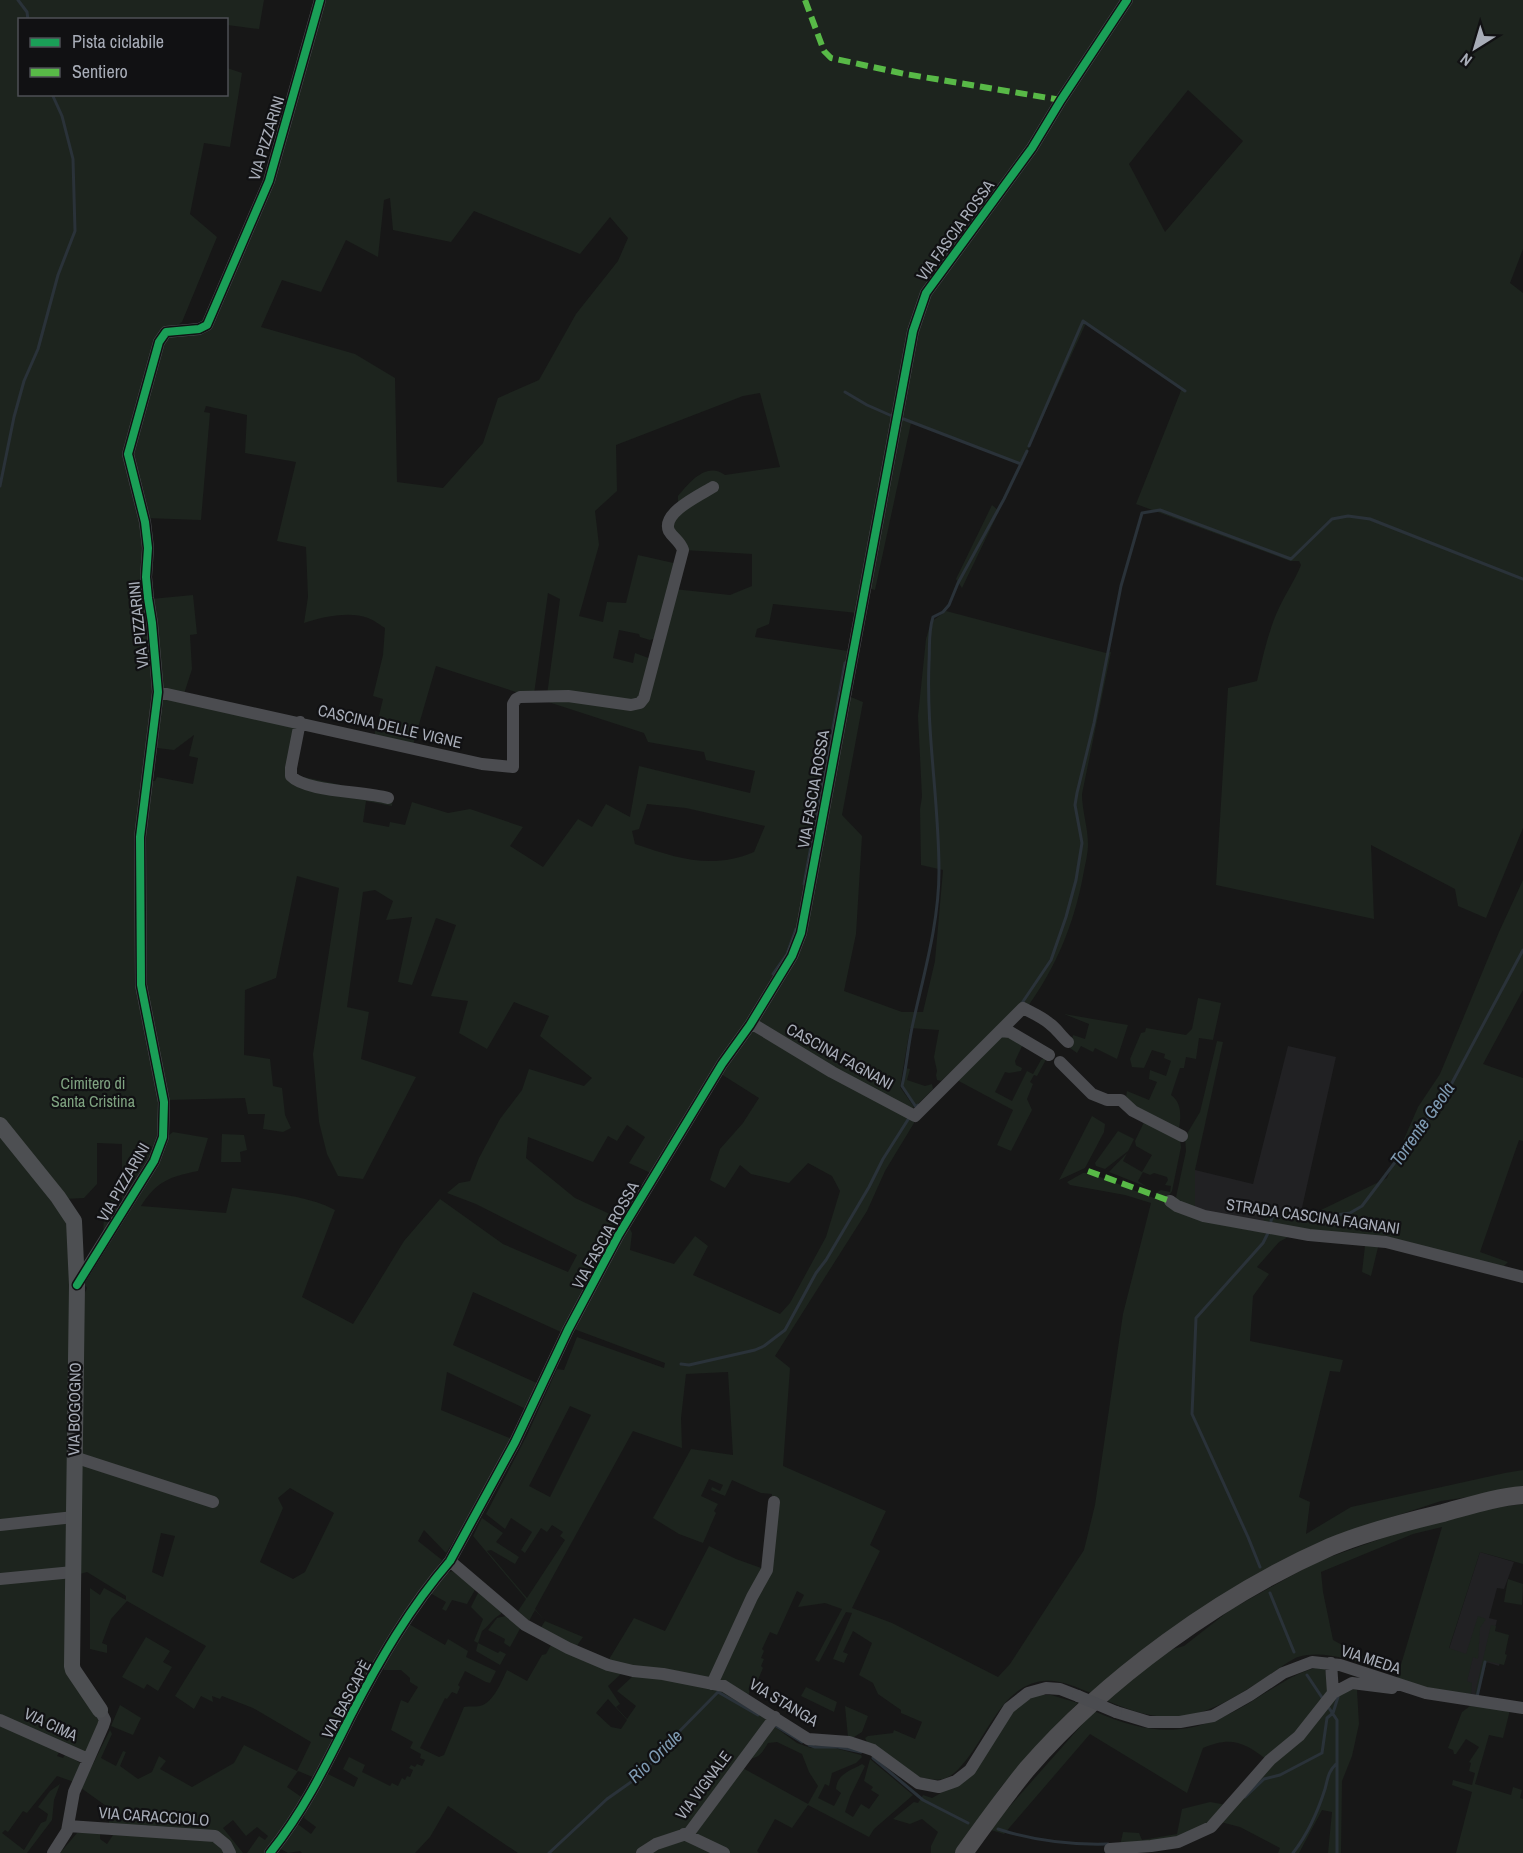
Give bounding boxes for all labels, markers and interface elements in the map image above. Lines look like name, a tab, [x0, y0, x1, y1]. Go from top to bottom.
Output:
legend	[18, 18, 228, 96]
north arrow	[1445, 18, 1505, 78]
text: Pista ciclabile	[72, 29, 164, 54]
text: N	[1456, 48, 1476, 72]
text: Sentiero	[72, 59, 128, 84]
street label: VIA PIZZARINI	[243, 93, 289, 183]
street label: VIA FASCIA ROSSA	[911, 175, 999, 285]
street label: VIA PIZZARINI	[122, 580, 154, 670]
street label: CASCINA DELLE VIGNE	[316, 699, 464, 753]
street label: VIA FASCIA ROSSA	[792, 728, 834, 850]
street label: CASCINA FAGNANI	[783, 1018, 897, 1094]
park label: Cimitero di Santa Cristina	[51, 1072, 136, 1112]
water label: Torrente Geola	[1384, 1077, 1460, 1171]
street label: VIA PIZZARINI	[92, 1139, 154, 1225]
street label: VIA FASCIA ROSSA	[566, 1177, 644, 1293]
street label: STRADA CASCINA FAGNANI	[1225, 1193, 1401, 1239]
street label: VIA BOGOGNO	[62, 1362, 86, 1456]
street label: VIA MEDA	[1338, 1639, 1404, 1679]
street label: VIA BASCAPÈ	[316, 1656, 376, 1742]
street label: VIA STANGA	[745, 1673, 823, 1731]
street label: VIA CIMA	[21, 1702, 82, 1746]
water label: Rio Oriale	[622, 1724, 688, 1788]
street label: VIA VIGNALE	[670, 1746, 736, 1824]
street label: VIA CARACCIOLO	[98, 1801, 210, 1831]

